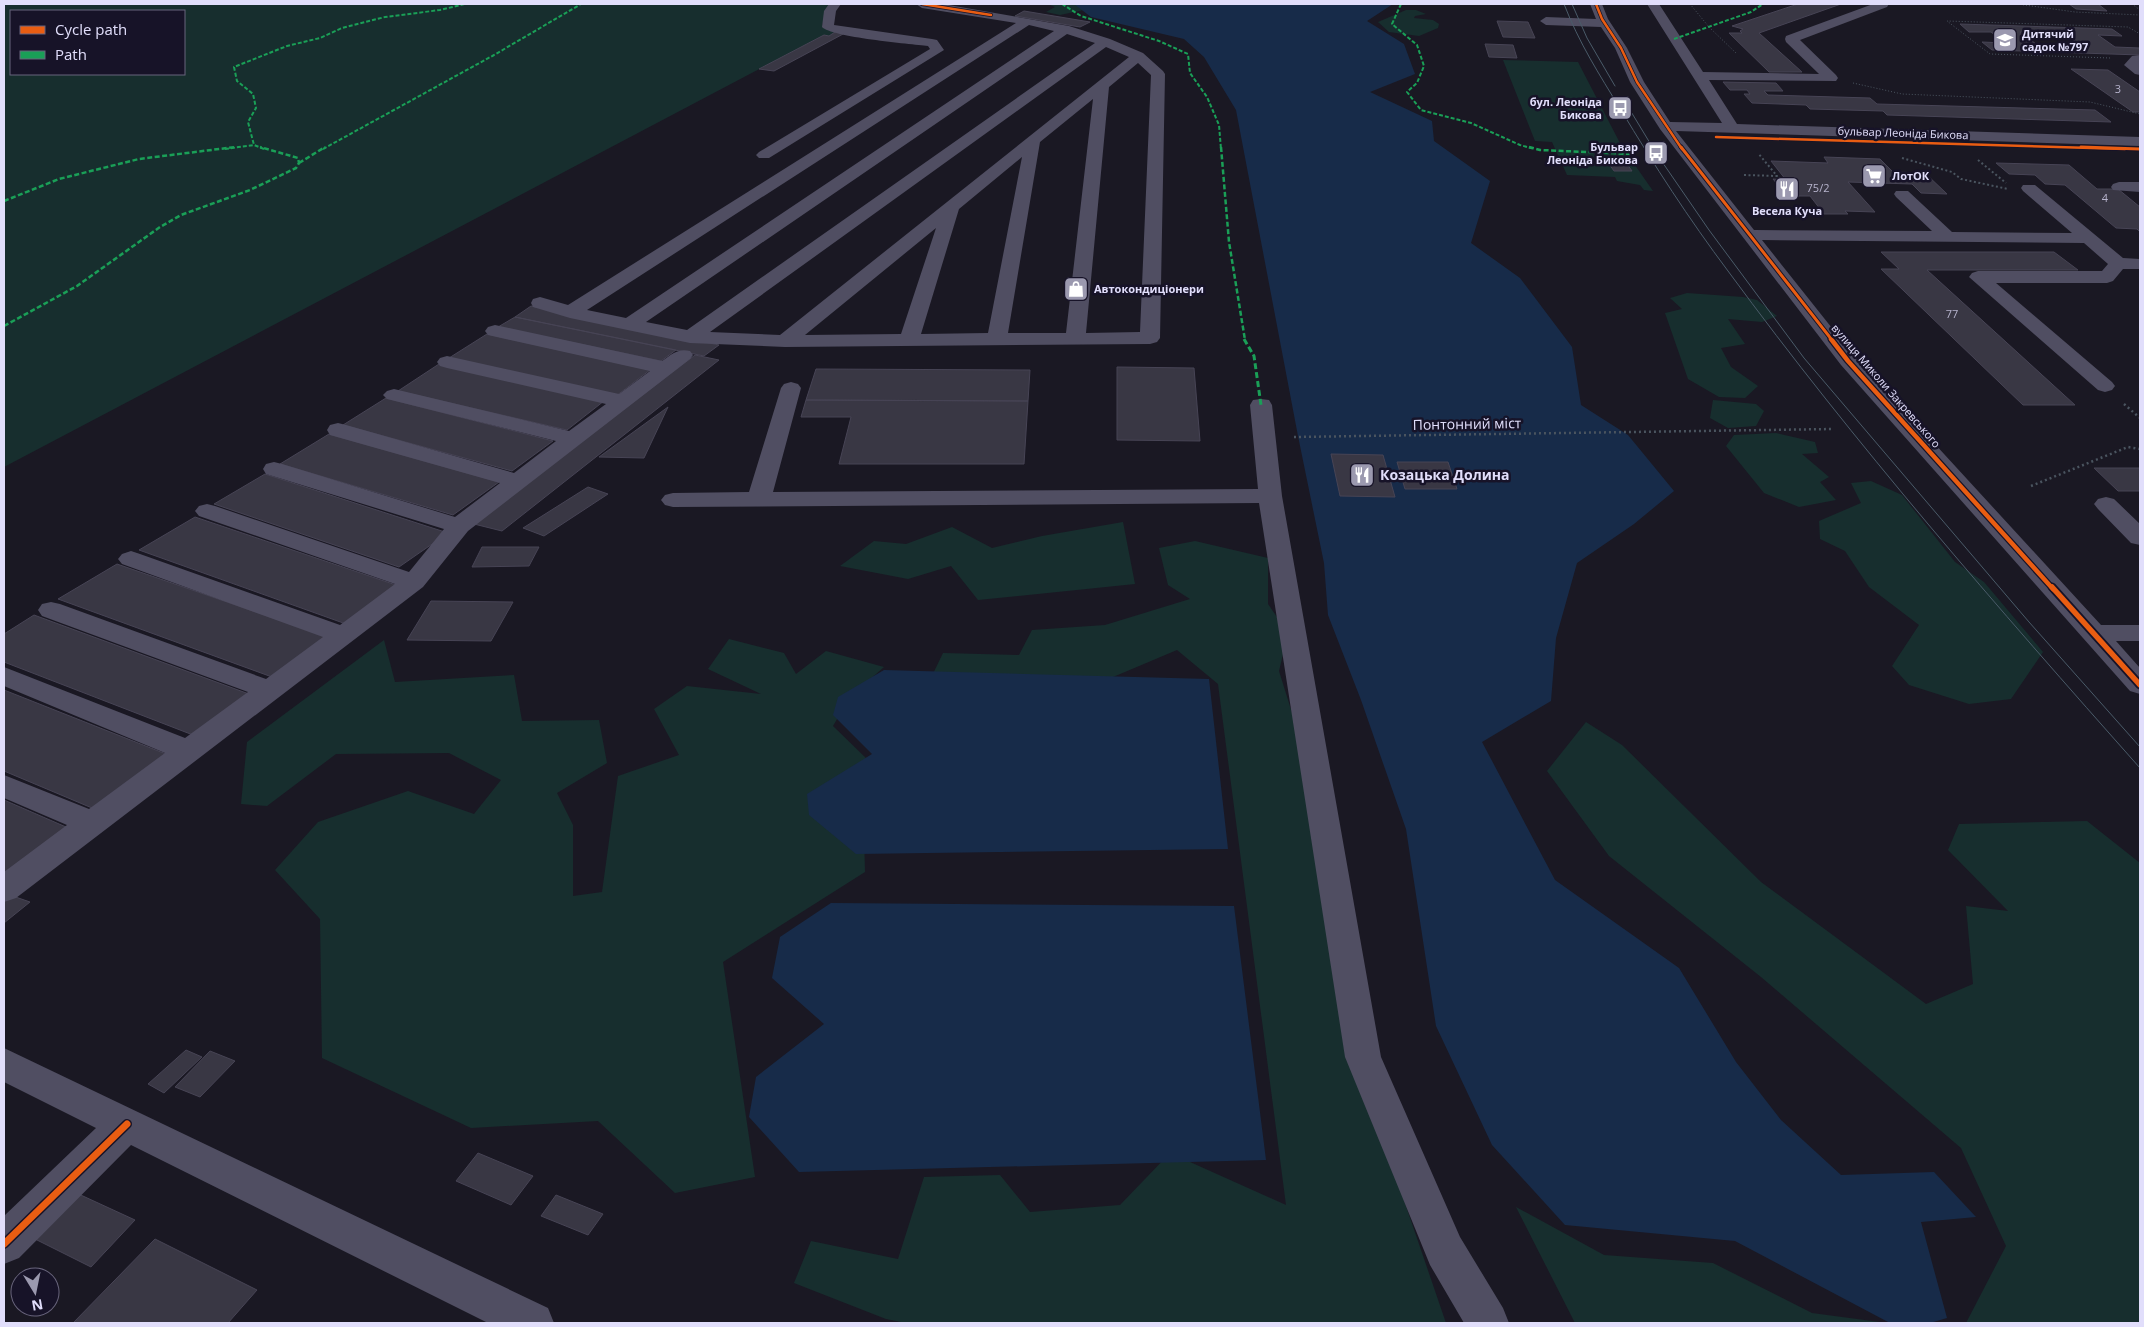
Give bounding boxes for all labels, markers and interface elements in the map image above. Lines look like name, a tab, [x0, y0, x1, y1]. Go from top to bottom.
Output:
legend	[10, 10, 185, 75]
text: Cycle path	[55, 19, 127, 39]
place label: Дитячий садок №797	[2022, 26, 2088, 54]
school or university icon: Дитячий садок №797	[1992, 27, 2018, 53]
text: Path	[55, 44, 87, 64]
house number: 3	[2115, 81, 2121, 96]
place label: бул. Леоніда Бикова	[1530, 94, 1602, 122]
bus stop icon: бул. Леоніда Бикова	[1607, 95, 1633, 121]
street label: бульвар Леоніда Бикова	[1837, 123, 1969, 142]
place label: Бульвар Леоніда Бикова	[1547, 139, 1638, 167]
bus stop icon: Бульвар Леоніда Бикова	[1643, 140, 1669, 166]
supermarket icon: ЛотОК	[1861, 163, 1887, 189]
place label: ЛотОК	[1892, 168, 1930, 183]
restaurant icon: Весела Куча	[1774, 176, 1800, 202]
house number: 75/2	[1807, 180, 1829, 195]
house number: 4	[2102, 190, 2109, 205]
place label: Весела Куча	[1752, 203, 1822, 218]
shop icon: Автокондиціонери	[1063, 276, 1089, 302]
place label: Автокондиціонери	[1094, 281, 1204, 296]
house number: 77	[1946, 306, 1958, 321]
street label: вулиця Миколи Закревського	[1829, 321, 1944, 451]
street label: Понтонний міст	[1412, 413, 1522, 434]
restaurant icon: Козацька Долина	[1349, 462, 1375, 488]
place label: Козацька Долина	[1380, 465, 1510, 484]
north arrow	[10, 1267, 60, 1317]
text: N	[30, 1295, 45, 1316]

